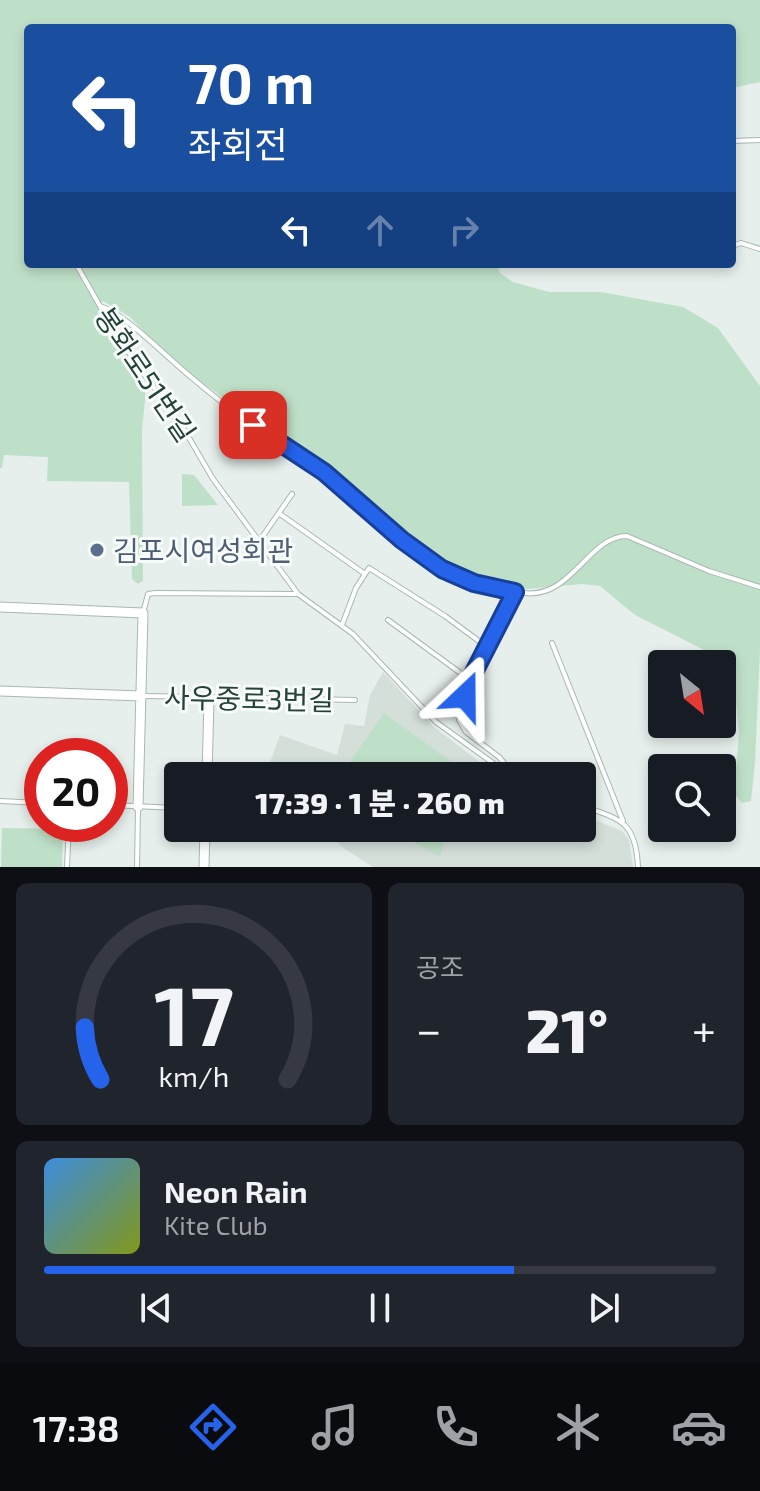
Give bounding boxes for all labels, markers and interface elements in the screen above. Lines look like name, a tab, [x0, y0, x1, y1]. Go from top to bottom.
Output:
text: 70 m	[188, 48, 314, 115]
icon: left	[56, 56, 160, 160]
text: 좌회전	[188, 122, 287, 165]
icon: left	[274, 208, 318, 252]
icon: ahead	[358, 208, 402, 252]
icon: right	[442, 208, 486, 252]
street label: 봉화로51번길	[89, 300, 203, 448]
pin	[219, 391, 287, 459]
icon: arrive	[231, 403, 275, 447]
place label: 김포시여성회관	[113, 533, 293, 567]
marker: 김포시여성회관	[88, 541, 106, 559]
north arrow	[648, 650, 736, 738]
map controls	[648, 650, 736, 842]
position arrow	[423, 654, 507, 738]
street label: 사우중로3번길	[164, 680, 334, 716]
speed limit sign: 20	[24, 738, 128, 842]
button: search	[648, 754, 736, 842]
text: 17:39 · 1 분 · 260 m	[255, 784, 505, 820]
text: 공조	[416, 951, 464, 982]
text: 17	[154, 963, 234, 1063]
text: 21°	[525, 993, 608, 1065]
text: −	[416, 1002, 442, 1055]
text: +	[692, 1002, 716, 1055]
text: km/h	[159, 1058, 229, 1093]
text: Neon Rain	[164, 1173, 308, 1209]
text: Kite Club	[164, 1209, 268, 1240]
icon: previous	[134, 1286, 178, 1330]
icon: pause	[358, 1286, 402, 1330]
icon: next	[582, 1286, 626, 1330]
icon: directions	[185, 1399, 241, 1455]
icon: music	[307, 1399, 363, 1455]
icon: phone	[428, 1399, 484, 1455]
icon: climate	[550, 1399, 606, 1455]
icon: car	[671, 1399, 727, 1455]
text: 17:38	[33, 1406, 119, 1449]

